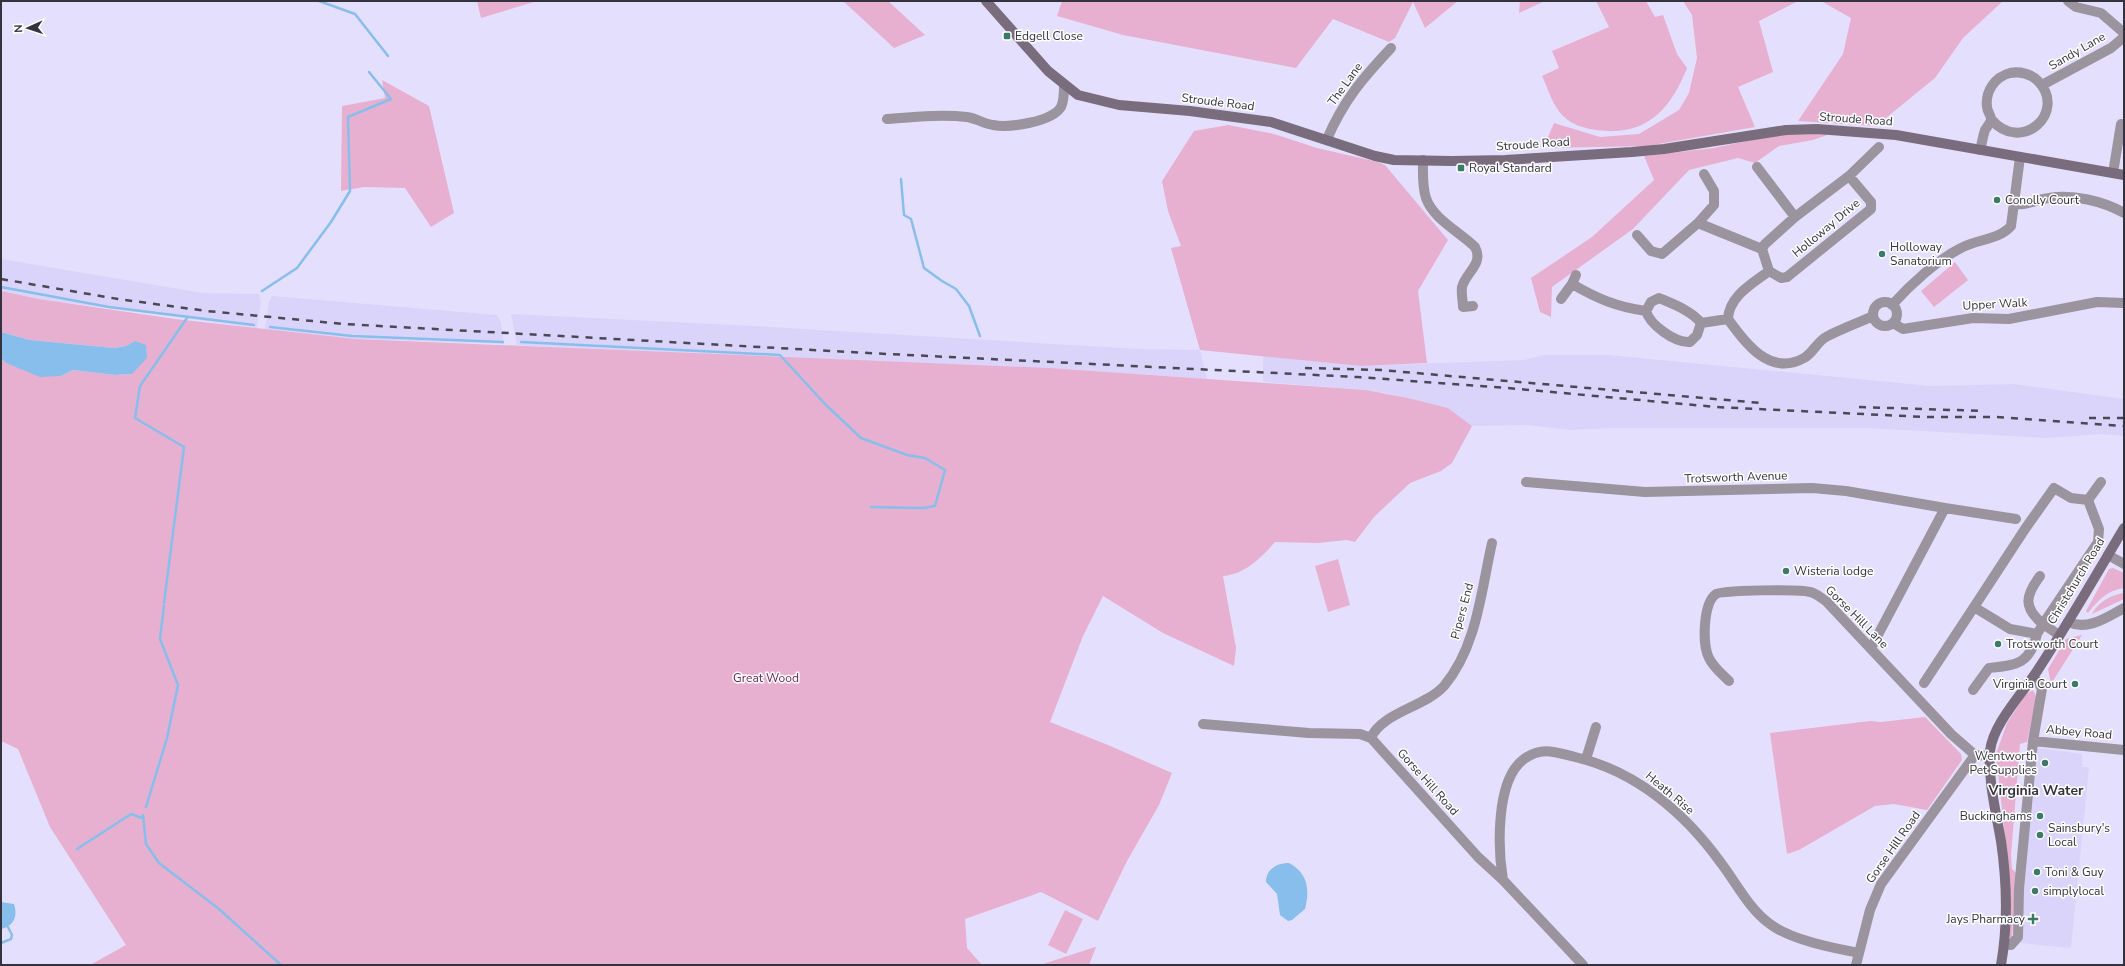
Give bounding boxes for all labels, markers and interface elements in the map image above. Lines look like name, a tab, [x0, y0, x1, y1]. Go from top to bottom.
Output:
north arrow	[8, 8, 48, 48]
text: N	[11, 24, 26, 33]
place label: Edgell Close	[1015, 28, 1083, 44]
street label: Sandy Lane	[2046, 28, 2108, 74]
marker: Edgell Close	[1002, 31, 1012, 41]
street label: The Lane	[1324, 59, 1366, 109]
street label: Stroude Road	[1181, 90, 1255, 114]
street label: Stroude Road	[1819, 108, 1893, 130]
street label: Stroude Road	[1496, 133, 1570, 155]
place label: Royal Standard	[1469, 160, 1552, 176]
marker: Royal Standard	[1456, 163, 1466, 173]
place label: Conolly Court	[2005, 192, 2080, 208]
street label: Holloway Drive	[1789, 195, 1863, 261]
marker: Conolly Court	[1992, 195, 2002, 205]
place label: Holloway Sanatorium	[1890, 239, 1952, 269]
marker: Holloway Sanatorium	[1877, 249, 1887, 259]
street label: Upper Walk	[1962, 294, 2029, 314]
street label: Trotsworth Avenue	[1684, 467, 1788, 487]
street label: Christchurch Road	[2044, 535, 2108, 627]
place label: Wisteria lodge	[1794, 563, 1873, 579]
marker: Wisteria lodge	[1781, 566, 1791, 576]
street label: Pipers End	[1447, 581, 1477, 641]
street label: Gorse Hill Lane	[1822, 582, 1892, 652]
place label: Trotsworth Court	[2006, 636, 2099, 652]
marker: Trotsworth Court	[1993, 639, 2003, 649]
park label: Great Wood	[733, 670, 799, 686]
place label: Virginia Court	[1992, 676, 2068, 692]
marker: Virginia Court	[2070, 679, 2080, 689]
street label: Abbey Road	[2045, 721, 2113, 743]
street label: Gorse Hill Road	[1394, 745, 1462, 819]
place label: Wentworth Pet Supplies	[1969, 748, 2037, 778]
marker: Wentworth Pet Supplies	[2040, 758, 2050, 768]
street label: Heath Rise	[1642, 768, 1698, 818]
district label: Virginia Water	[1988, 781, 2084, 800]
street label: Gorse Hill Road	[1862, 808, 1924, 886]
place label: Buckinghams	[1960, 808, 2032, 824]
marker: Buckinghams	[2035, 811, 2045, 821]
place label: Sainsbury's Local	[2048, 820, 2110, 850]
marker: Sainsbury's Local	[2035, 830, 2045, 840]
place label: Toni & Guy	[2045, 864, 2105, 880]
marker: Toni & Guy	[2032, 867, 2042, 877]
place label: simplylocal	[2043, 883, 2104, 899]
marker: simplylocal	[2030, 886, 2040, 896]
place label: Jays Pharmacy	[1945, 911, 2026, 927]
marker: Jays Pharmacy	[2028, 914, 2038, 924]

